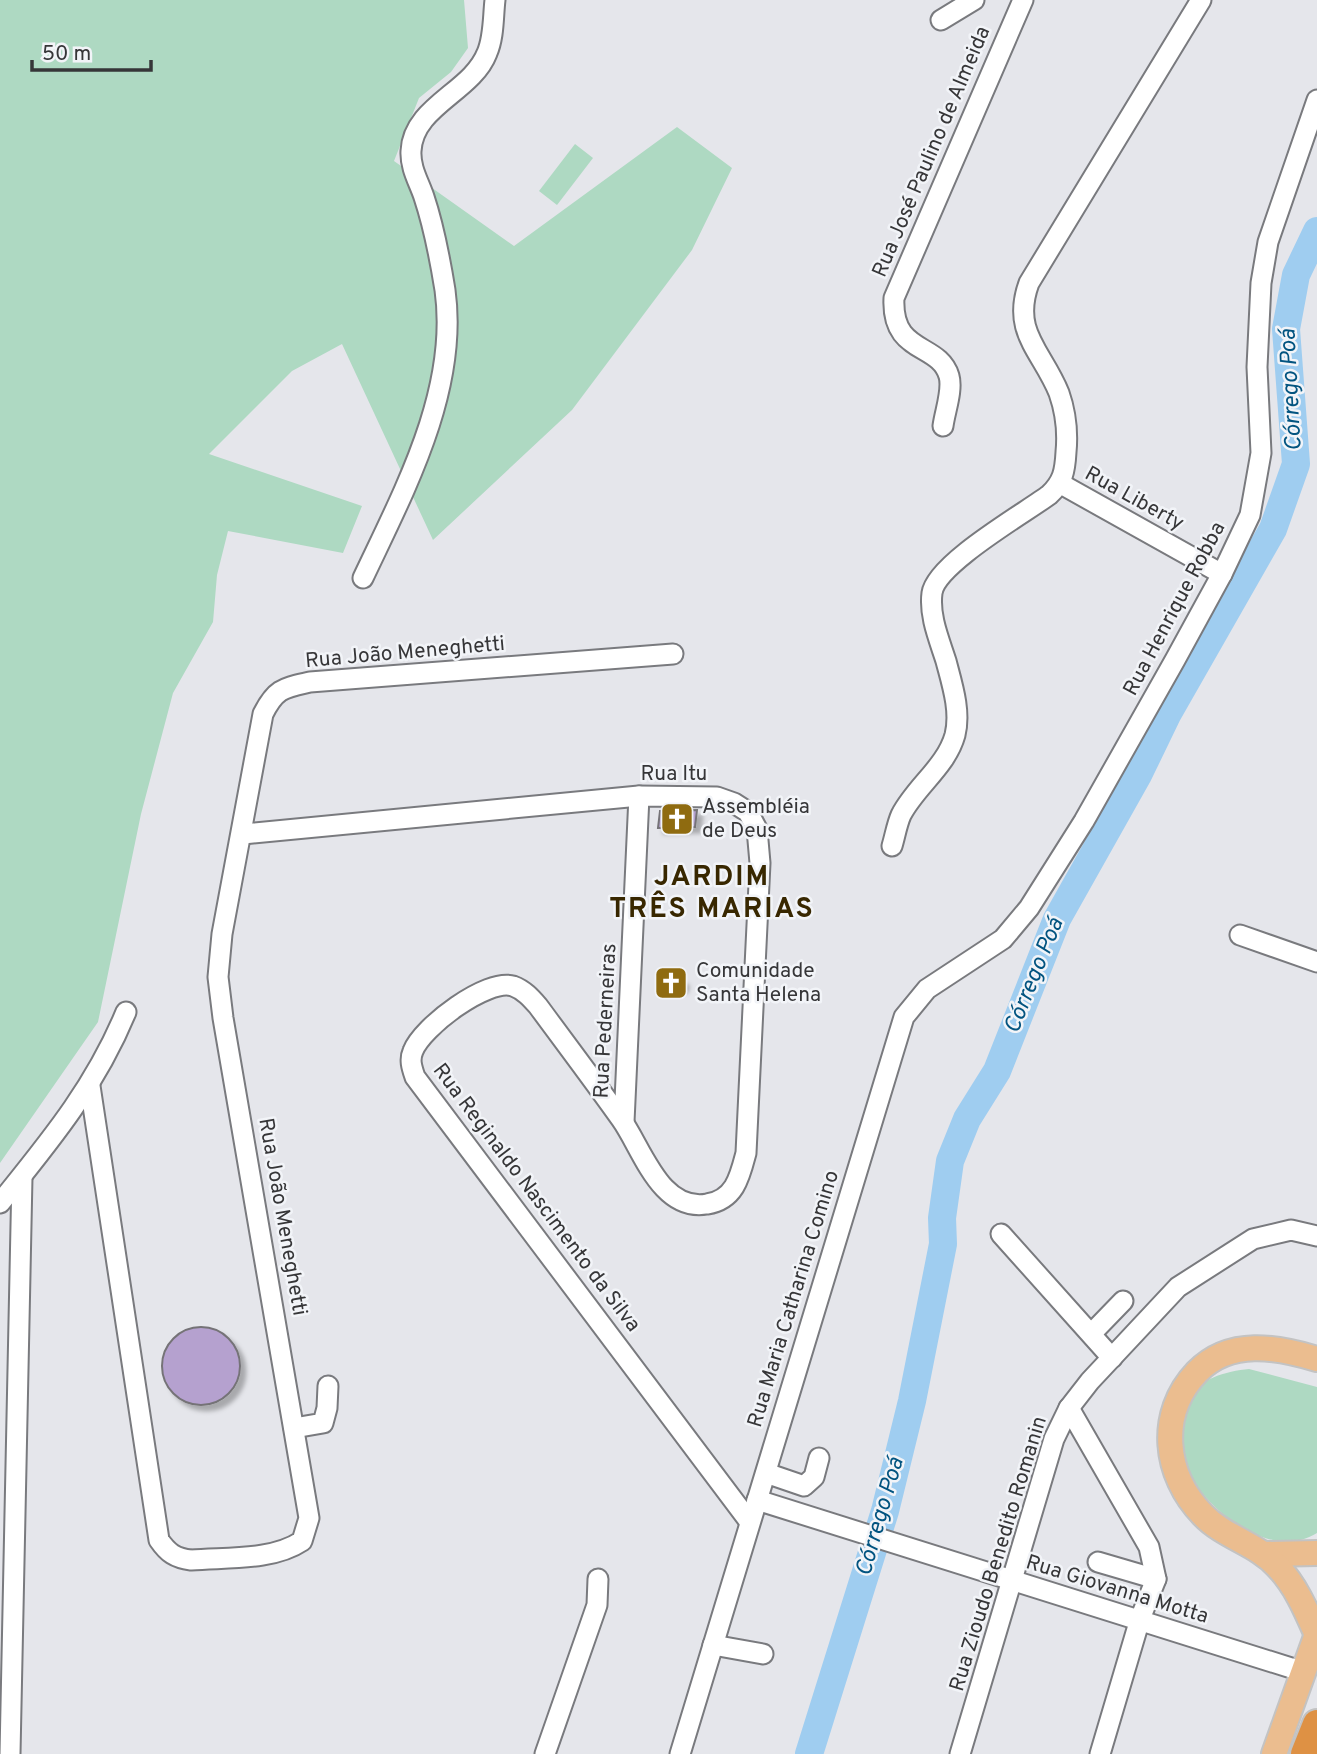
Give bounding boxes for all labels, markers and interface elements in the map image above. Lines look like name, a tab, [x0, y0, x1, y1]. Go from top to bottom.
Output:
street label: Rua José Paulino de Almeida	[867, 22, 997, 282]
scale bar	[32, 28, 150, 72]
text: 50 m	[42, 41, 91, 68]
water label: Córrego Poá	[1274, 326, 1310, 452]
street label: Rua Liberty	[1080, 461, 1188, 537]
street label: Rua Henrique Robba	[1118, 517, 1232, 701]
street label: Rua João Meneghetti	[304, 631, 506, 675]
street label: Rua Itu	[641, 761, 707, 788]
place label: Assembléia de Deus	[702, 794, 810, 845]
church icon: Assembléia de Deus	[658, 800, 696, 838]
district label: JARDIM TRÊS MARIAS	[609, 860, 815, 928]
water label: Córrego Poá	[999, 912, 1072, 1038]
street label: Rua Pederneiras	[588, 943, 624, 1099]
place label: Comunidade Santa Helena	[696, 958, 821, 1009]
church icon: Comunidade Santa Helena	[652, 964, 690, 1002]
street label: Rua Reginaldo Nascimento da Silva	[426, 1058, 646, 1338]
street label: Rua João Meneghetti	[251, 1116, 313, 1318]
street label: Rua Maria Catharina Comino	[742, 1167, 846, 1431]
street label: Rua Zioudo Benedito Romanin	[944, 1413, 1054, 1695]
water label: Córrego Poá	[850, 1452, 912, 1580]
street label: Rua Giovanna Motta	[1022, 1549, 1212, 1631]

